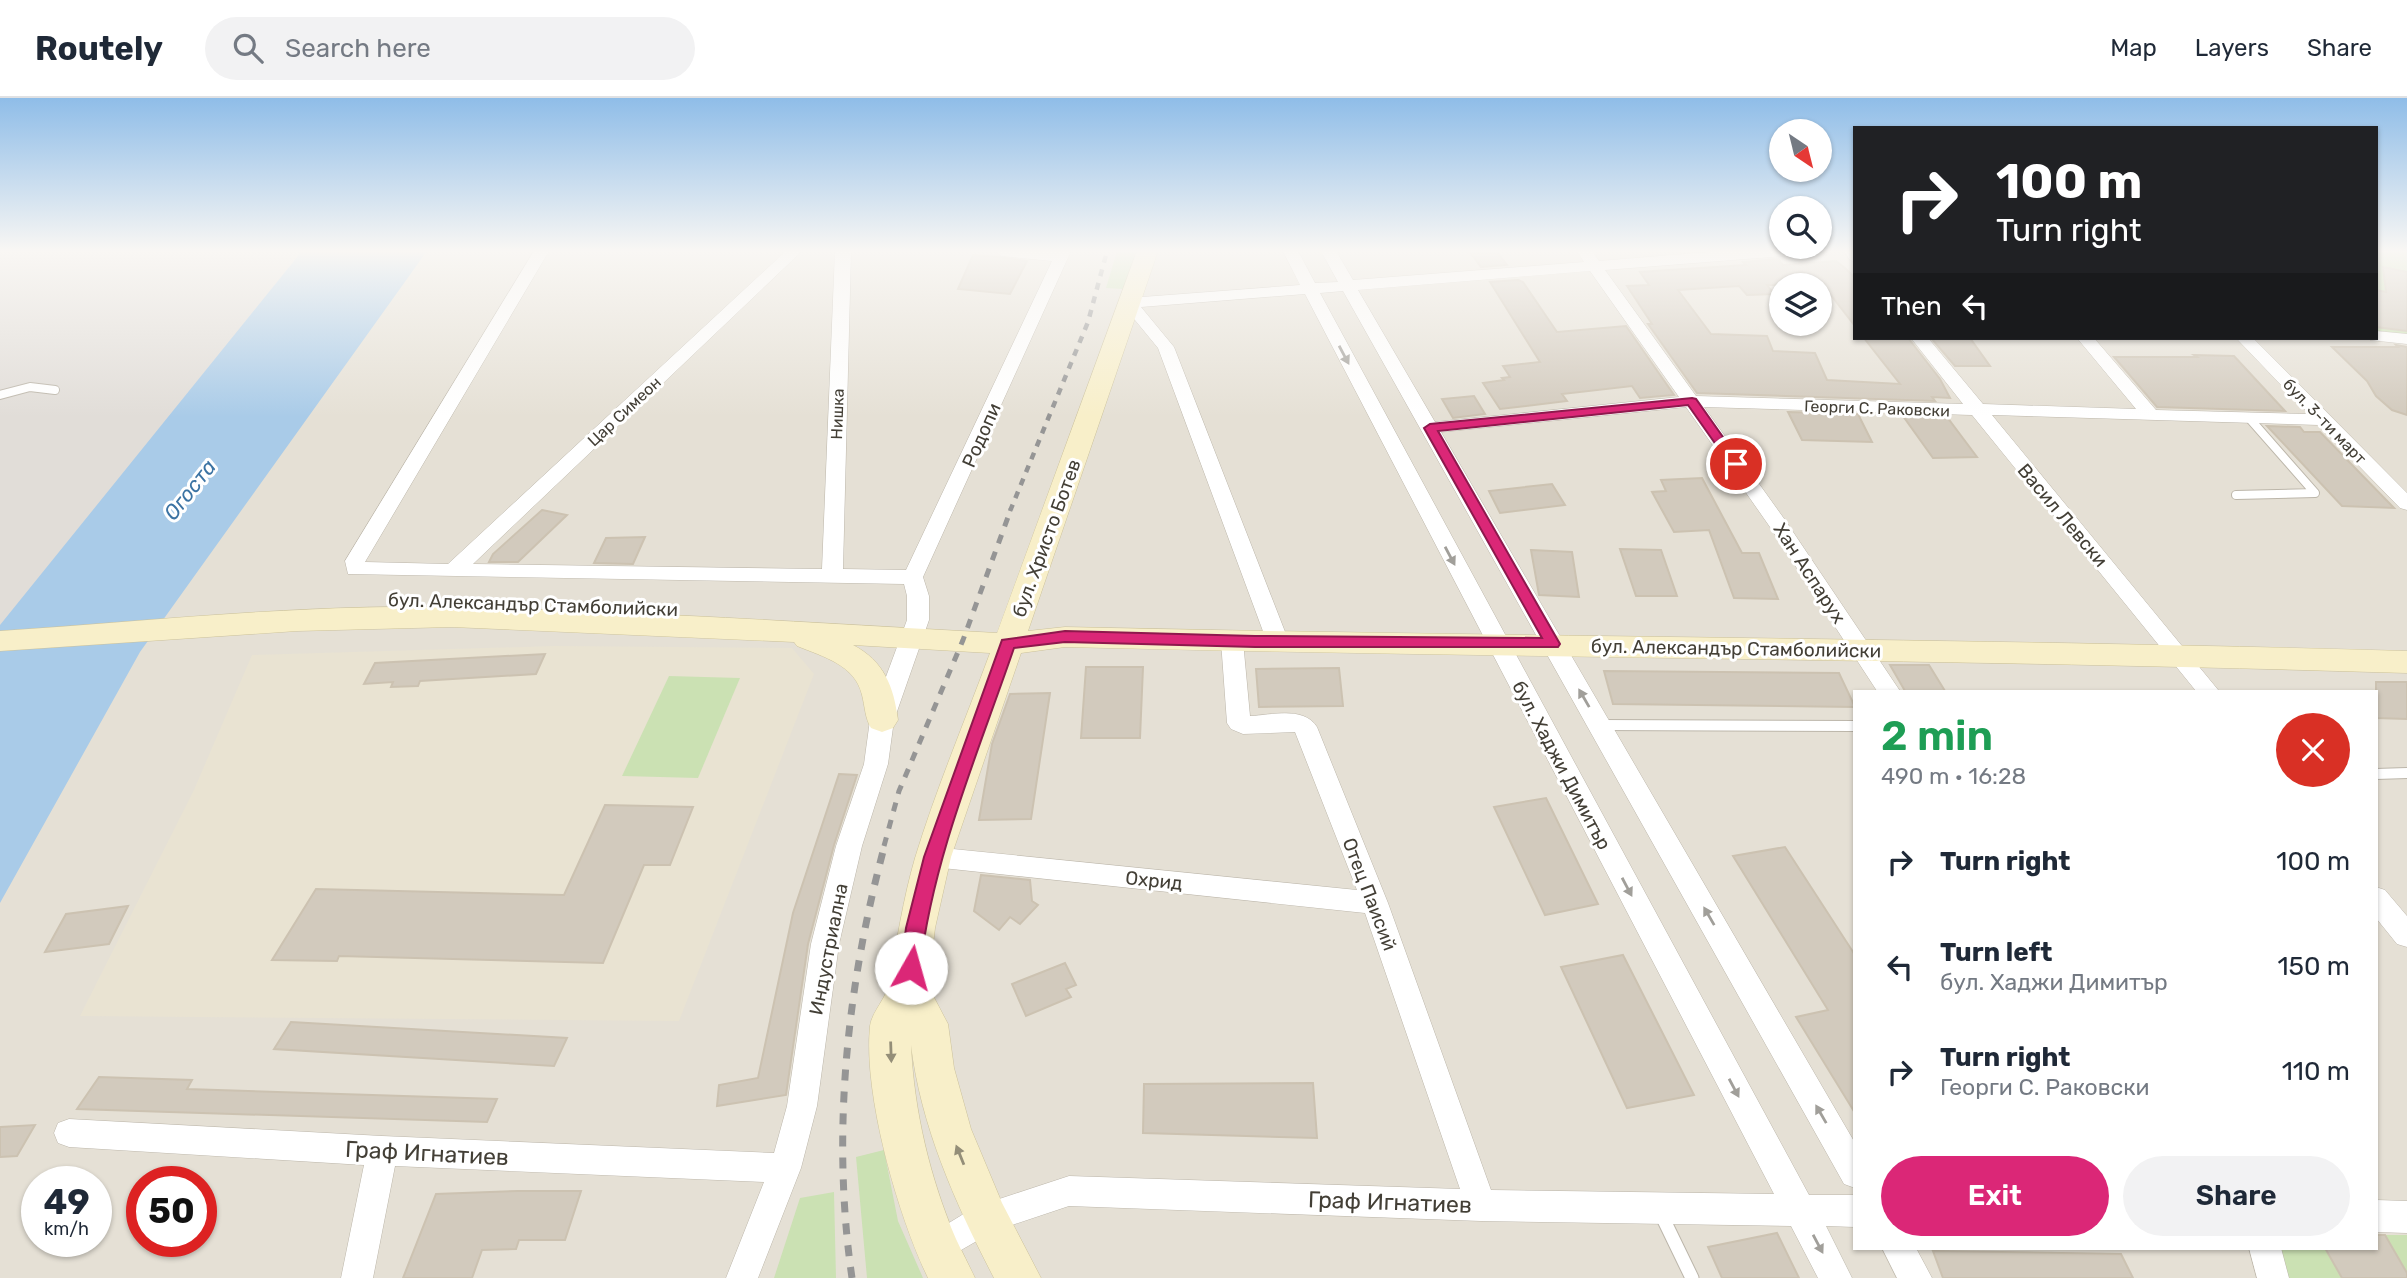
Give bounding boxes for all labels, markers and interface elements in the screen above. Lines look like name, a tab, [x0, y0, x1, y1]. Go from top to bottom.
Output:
search box	[205, 17, 695, 80]
text: Routely	[35, 29, 163, 68]
icon: search	[229, 29, 267, 67]
text: Search here	[285, 33, 431, 64]
text: Map	[2110, 34, 2157, 62]
text: Layers	[2195, 34, 2269, 62]
text: Share	[2307, 34, 2372, 62]
north arrow	[1769, 119, 1832, 182]
map controls	[1769, 119, 1832, 336]
text: 100 m	[1996, 152, 2142, 210]
icon: right	[1881, 154, 1972, 245]
button: search	[1769, 196, 1832, 259]
text: Turn right	[1996, 211, 2141, 249]
button: layers	[1769, 273, 1832, 336]
icon: left	[1956, 287, 1994, 325]
text: Then	[1881, 291, 1942, 322]
one-way arrow	[1338, 346, 1350, 365]
street label: Цар Симеон	[584, 373, 665, 450]
street label: бул. 3-ти март	[2279, 375, 2370, 468]
street label: Нишка	[827, 388, 848, 440]
street label: Георги С. Раковски	[1804, 396, 1950, 421]
street label: Родопи	[957, 399, 1006, 471]
pin	[1706, 434, 1766, 494]
icon: arrive	[1717, 445, 1755, 483]
water label: Огоста	[158, 455, 221, 525]
street label: бул. Христо Ботев	[1007, 456, 1086, 620]
street label: Васил Левски	[2013, 459, 2113, 572]
street label: Хан Аспарух	[1769, 519, 1851, 628]
one-way arrow	[1444, 547, 1456, 567]
street label: бул. Александър Стамболийски	[388, 588, 678, 621]
street label: бул. Александър Стамболийски	[1591, 634, 1881, 663]
street label: бул. Хаджи Димитър	[1507, 677, 1616, 854]
one-way arrow	[1578, 688, 1590, 707]
text: 2 min	[1881, 711, 1993, 761]
button: close	[2276, 713, 2350, 787]
text: 490 m · 16:28	[1881, 762, 2026, 790]
street label: Отец Паисий	[1337, 835, 1402, 954]
icon: right	[1881, 843, 1919, 881]
text: Turn right	[1940, 846, 2070, 877]
text: 100 m	[2276, 846, 2350, 877]
street label: Охрид	[1124, 866, 1184, 895]
one-way arrow	[1621, 877, 1632, 897]
street label: Индустриална	[804, 881, 853, 1017]
one-way arrow	[1702, 907, 1715, 926]
position arrow	[874, 931, 948, 1005]
text: Turn left	[1940, 937, 2052, 968]
icon: left	[1881, 948, 1919, 986]
text: 150 m	[2277, 951, 2350, 982]
text: бул. Хаджи Димитър	[1940, 968, 2168, 996]
one-way arrow	[885, 1041, 897, 1063]
text: Turn right	[1940, 1042, 2070, 1073]
icon: right	[1881, 1053, 1919, 1091]
text: 110 m	[2282, 1056, 2350, 1087]
text: Георги С. Раковски	[1940, 1073, 2150, 1101]
one-way arrow	[1727, 1078, 1739, 1098]
one-way arrow	[1815, 1104, 1827, 1124]
street label: Граф Игнатиев	[344, 1135, 510, 1171]
one-way arrow	[955, 1144, 966, 1165]
button: Exit	[1881, 1156, 2109, 1236]
button: Share	[2123, 1156, 2350, 1236]
speed limit sign: 50	[126, 1166, 217, 1257]
text: 49	[43, 1181, 90, 1223]
street label: Граф Игнатиев	[1308, 1185, 1472, 1219]
text: km/h	[44, 1218, 89, 1240]
one-way arrow	[1811, 1235, 1823, 1255]

